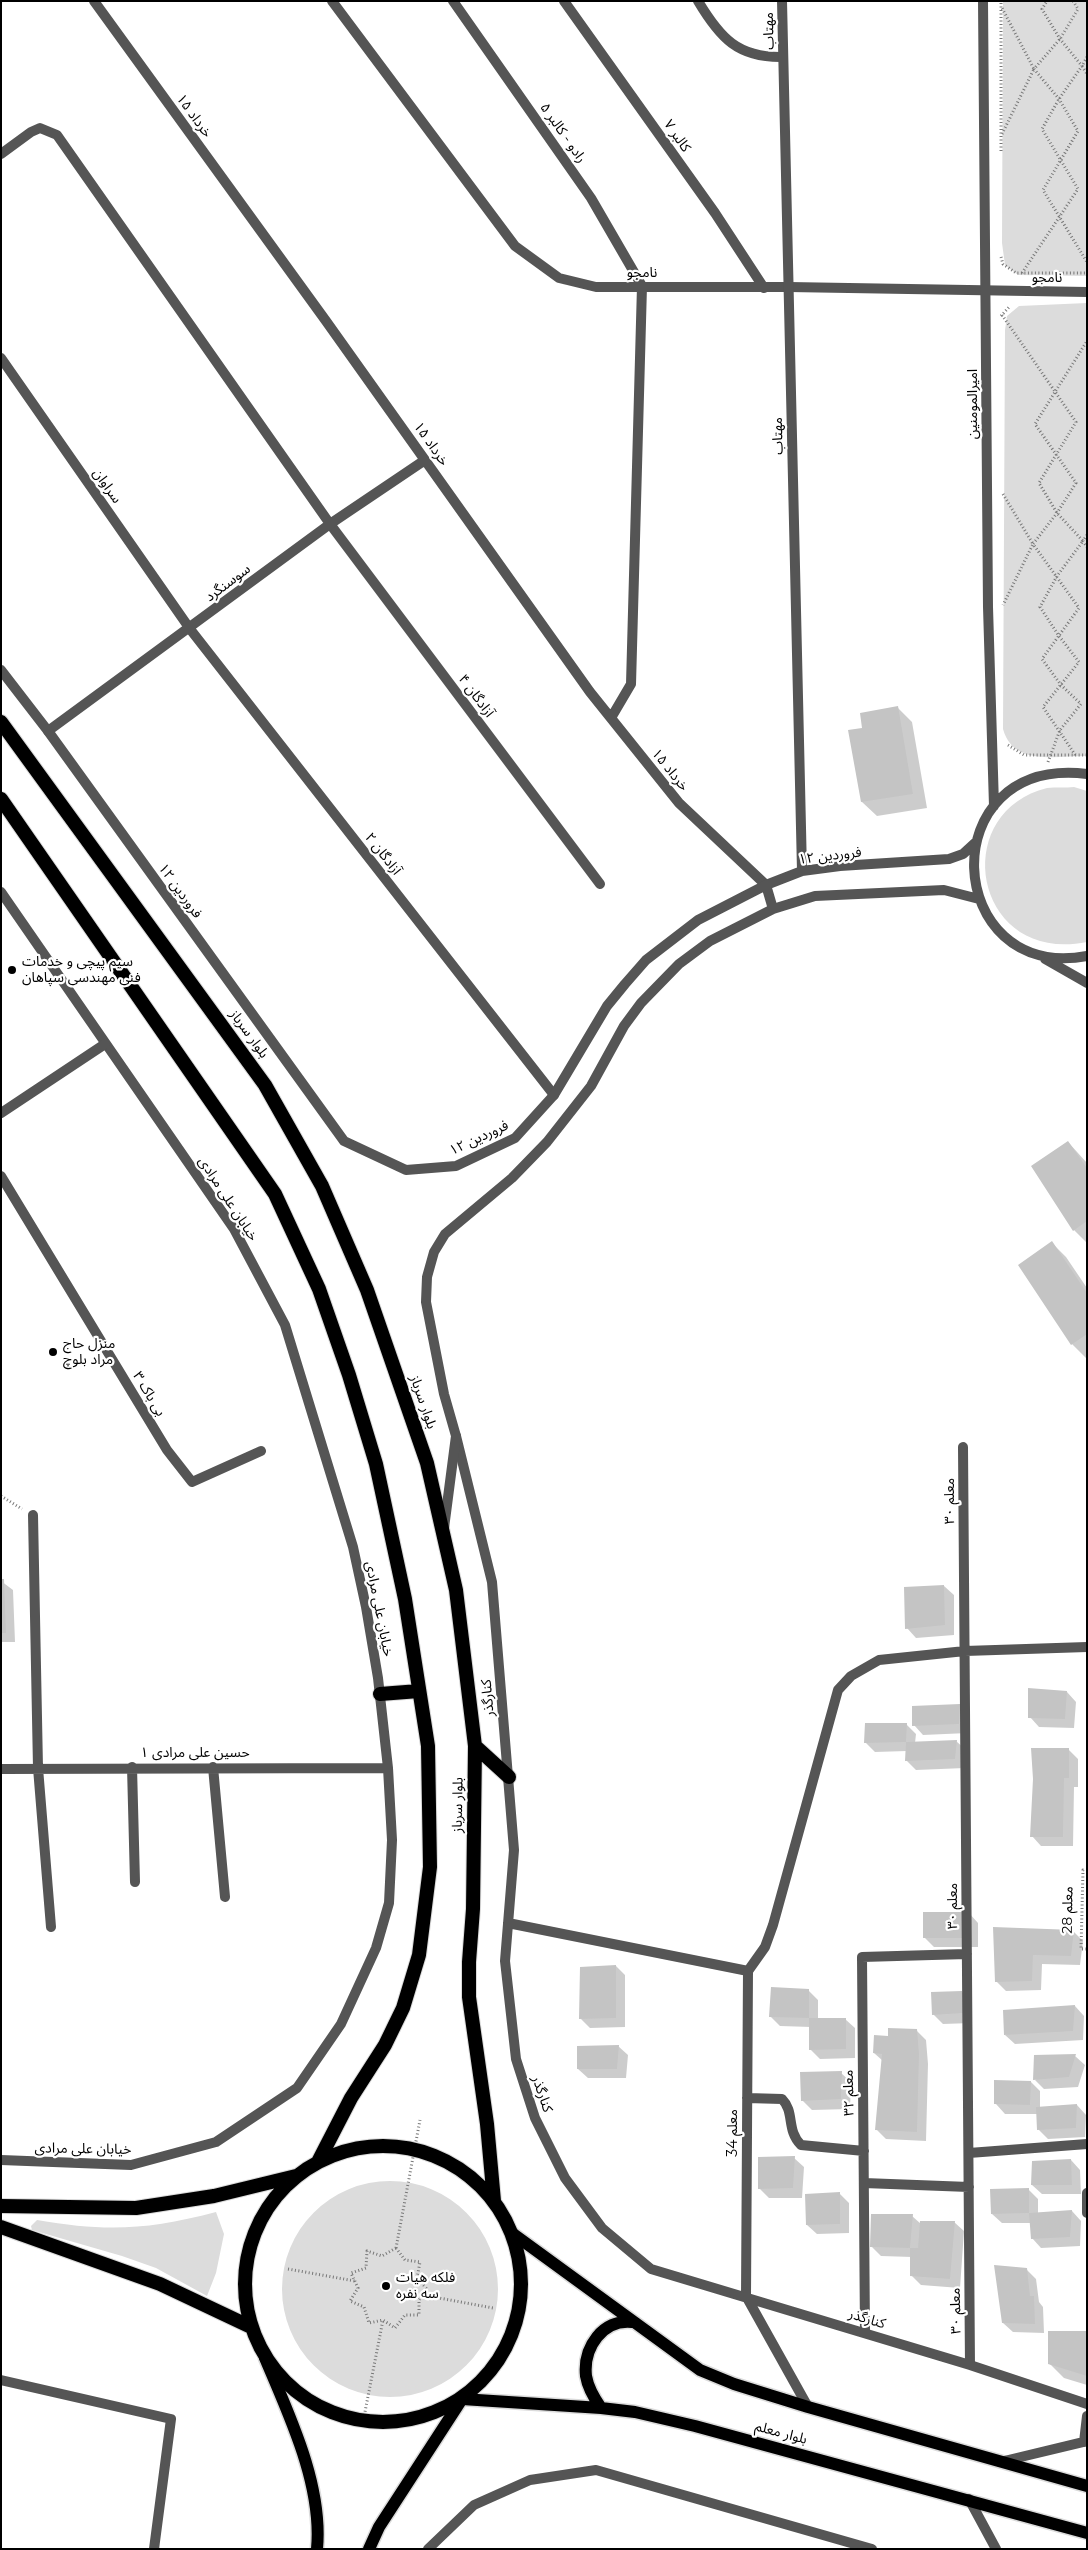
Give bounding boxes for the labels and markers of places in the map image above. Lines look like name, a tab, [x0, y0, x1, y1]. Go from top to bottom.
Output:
place label: سیم پیچی و خدمات فنی مهندسی سپاهان	[22, 954, 141, 986]
marker: سیم پیچی و خدمات فنی مهندسی سپاهان	[6, 964, 18, 976]
place label: منزل حاج مراد بلوچ	[63, 1336, 115, 1368]
marker: منزل حاج مراد بلوچ	[47, 1346, 59, 1358]
place label: فلکه هیات سه نفره	[396, 2270, 455, 2302]
marker: فلکه هیات سه نفره	[380, 2280, 392, 2292]

